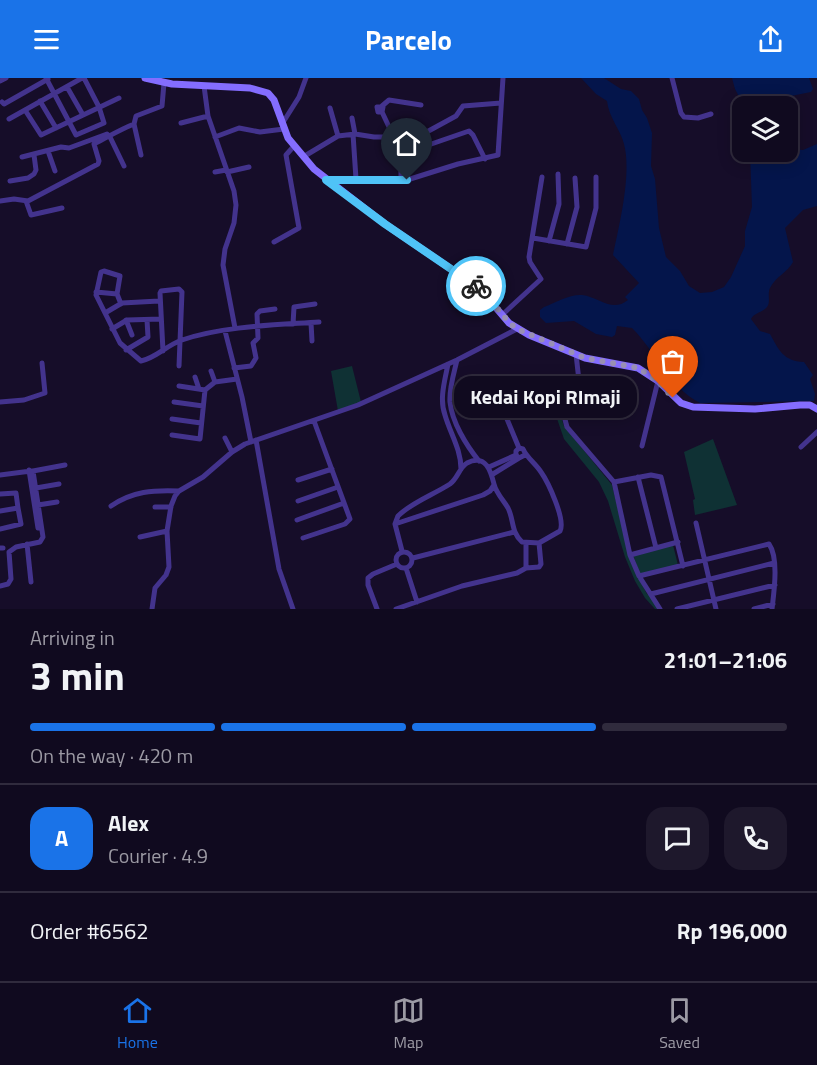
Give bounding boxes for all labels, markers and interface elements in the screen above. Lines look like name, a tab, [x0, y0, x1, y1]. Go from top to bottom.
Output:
text: Parcelo	[365, 19, 452, 60]
icon: menu	[30, 23, 63, 56]
icon: share	[754, 23, 787, 56]
map controls	[732, 96, 798, 162]
button: layers	[732, 96, 798, 162]
pin	[381, 118, 432, 180]
icon: home	[390, 127, 423, 160]
courier	[446, 256, 506, 316]
icon: bike	[460, 270, 493, 303]
pin	[647, 336, 698, 398]
icon: bag	[656, 345, 689, 378]
callout: Kedai Kopi RImaji	[454, 377, 637, 419]
text: Kedai Kopi RImaji	[470, 381, 621, 412]
text: Arriving in	[30, 622, 115, 653]
text: 21:01–21:06	[664, 643, 787, 677]
text: 3 min	[30, 646, 125, 705]
text: On the way · 420 m	[30, 740, 193, 771]
text: Alex	[108, 806, 149, 840]
button: chat	[646, 807, 709, 870]
button: phone	[724, 807, 787, 870]
text: A	[55, 821, 68, 855]
text: Courier · 4.9	[108, 840, 208, 871]
text: Order #6562	[30, 914, 149, 948]
text: Rp 196,000	[677, 914, 787, 948]
tab: Home	[117, 994, 158, 1054]
tab: Map	[392, 994, 425, 1054]
tab: Saved	[659, 994, 700, 1054]

